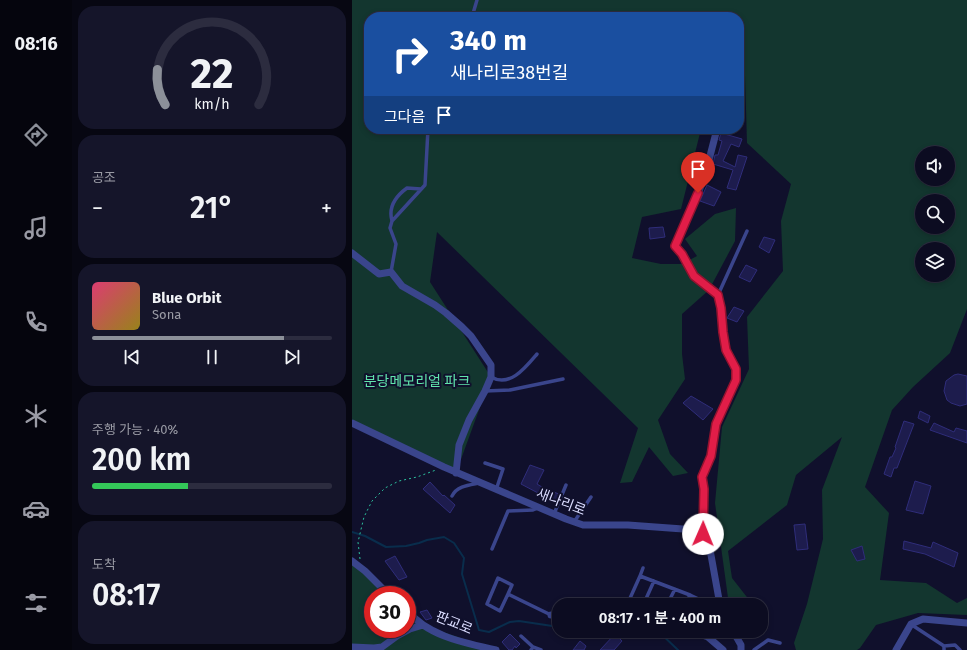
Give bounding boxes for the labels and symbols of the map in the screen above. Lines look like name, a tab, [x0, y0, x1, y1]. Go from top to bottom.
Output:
pin	[681, 152, 715, 193]
park label: 분당메모리얼 파크	[364, 373, 470, 390]
street label: 새나리로	[534, 485, 588, 519]
position arrow	[682, 513, 724, 555]
speed limit sign: 30	[364, 586, 416, 638]
street label: 판교로	[433, 608, 475, 638]

